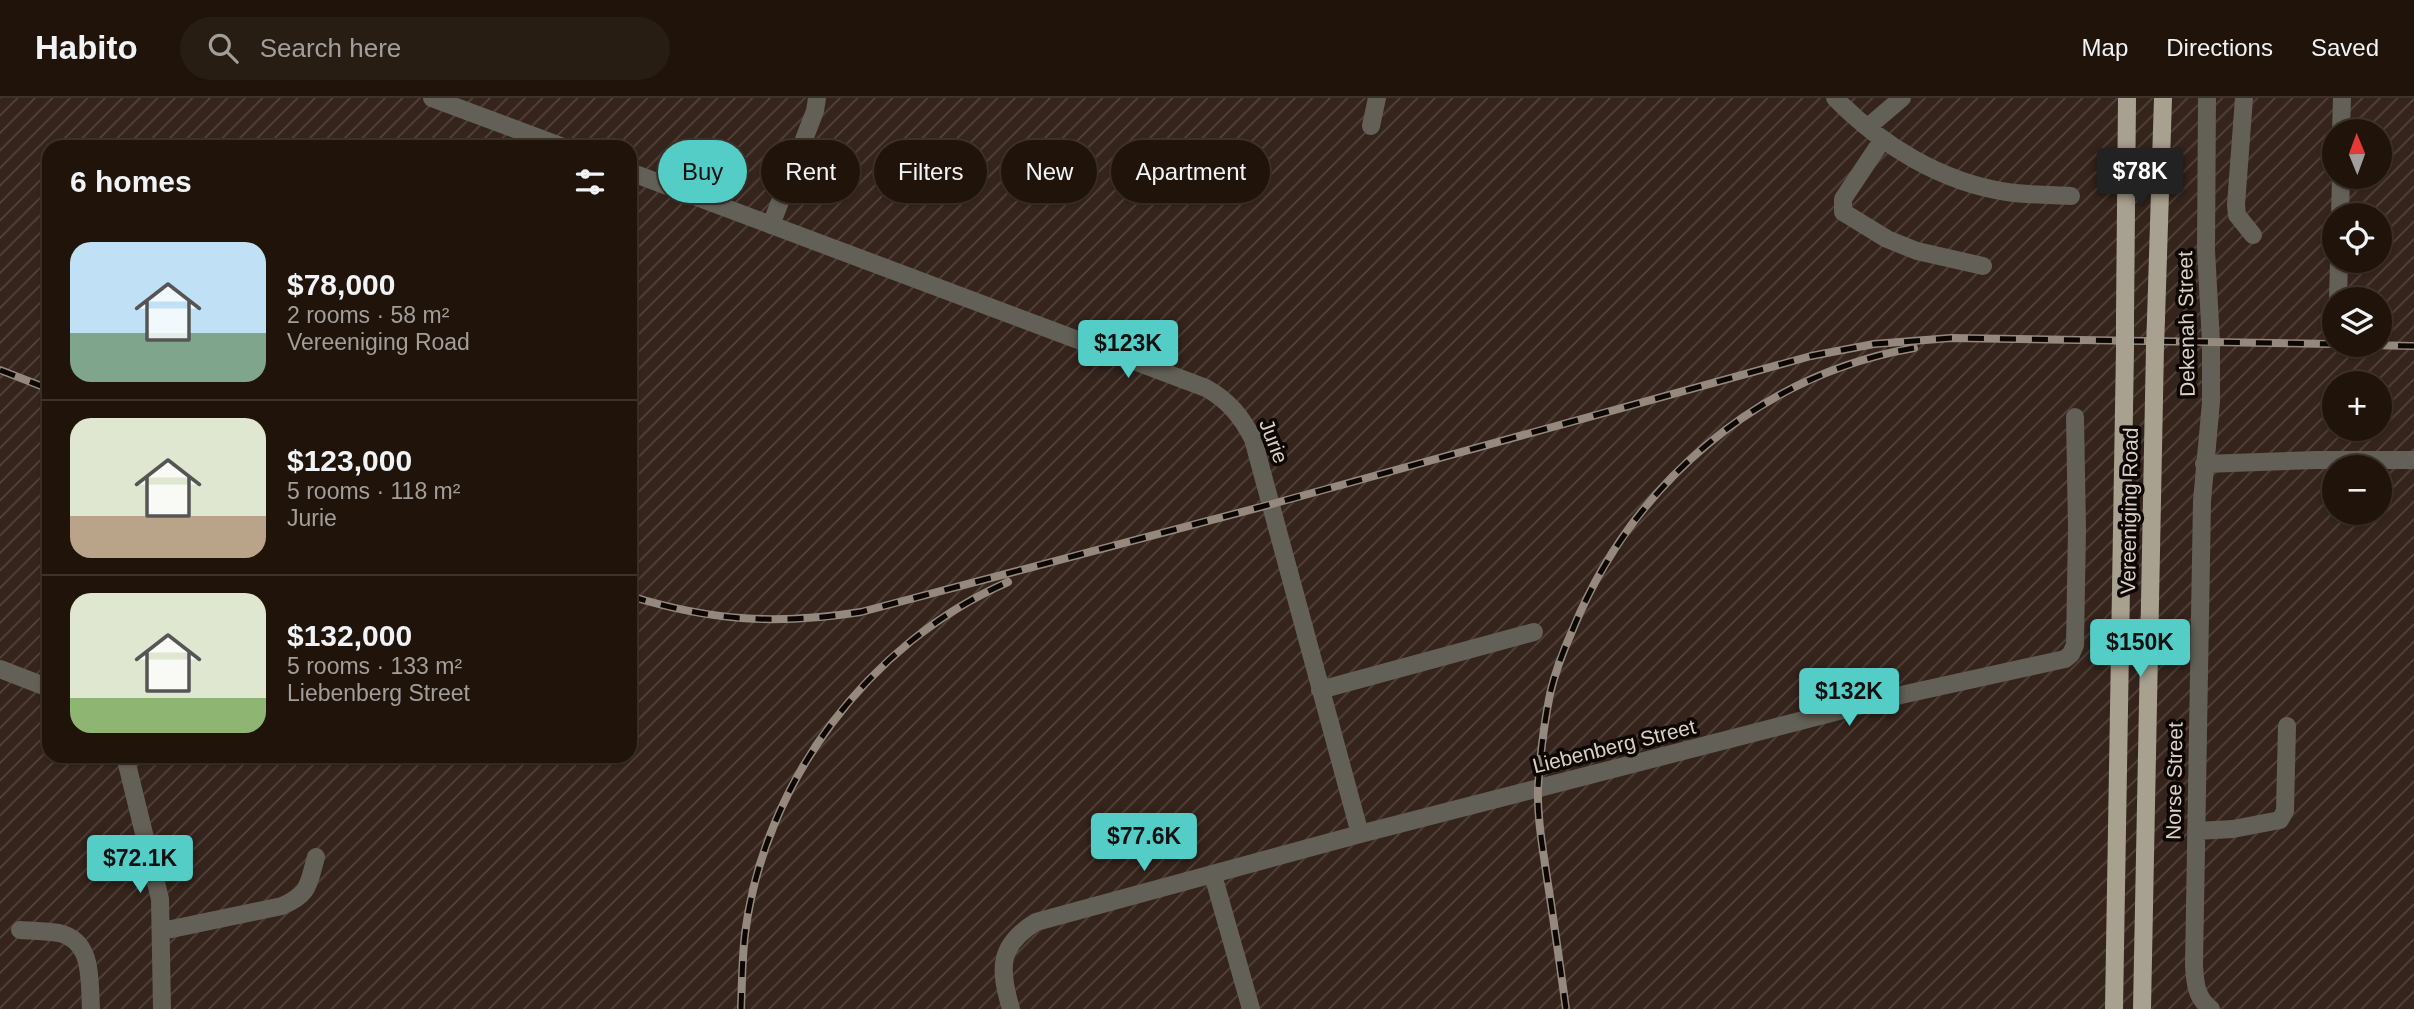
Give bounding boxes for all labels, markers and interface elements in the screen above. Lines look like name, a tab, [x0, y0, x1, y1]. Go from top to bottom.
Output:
search box	[180, 17, 670, 80]
text: Habito	[35, 29, 138, 66]
icon: search	[204, 29, 242, 67]
text: Search here	[260, 33, 401, 63]
text: Map	[2082, 34, 2128, 61]
text: Directions	[2166, 34, 2273, 61]
text: Saved	[2311, 34, 2379, 61]
north arrow	[2322, 119, 2392, 189]
map controls	[2322, 119, 2392, 525]
chip: Buy	[658, 140, 747, 203]
chip: Rent	[761, 140, 860, 203]
chip: Filters	[874, 140, 987, 203]
chip: New	[1001, 140, 1097, 203]
chip: Apartment	[1111, 140, 1270, 203]
pin: $78K	[2099, 148, 2181, 208]
text: $78K	[2113, 158, 2167, 184]
icon: filters	[571, 163, 609, 201]
text: 6 homes	[70, 165, 192, 198]
button: locate	[2322, 203, 2392, 273]
street label: Dekenah Street	[2173, 251, 2199, 397]
text: $78,000	[287, 268, 395, 301]
icon: home	[126, 270, 210, 354]
button: layers	[2322, 287, 2392, 357]
text: 2 rooms · 58 m²	[287, 302, 449, 328]
pin: $123K	[1079, 320, 1177, 380]
text: Vereeniging Road	[287, 329, 470, 355]
text: $123K	[1094, 330, 1162, 356]
button: +	[2322, 371, 2392, 441]
street label: Jurie	[1255, 416, 1293, 466]
street label: Vereeniging Road	[2116, 427, 2142, 595]
text: $123,000	[287, 444, 412, 477]
icon: home	[126, 446, 210, 530]
button: −	[2322, 455, 2392, 525]
text: 5 rooms · 118 m²	[287, 478, 460, 504]
text: Jurie	[287, 505, 337, 531]
text: $132,000	[287, 619, 412, 652]
pin: $150K	[2091, 620, 2189, 679]
icon: home	[126, 621, 210, 705]
text: $150K	[2106, 629, 2174, 655]
text: 5 rooms · 133 m²	[287, 653, 462, 679]
pin: $132K	[1800, 668, 1898, 728]
text: $132K	[1815, 678, 1883, 704]
text: Liebenberg Street	[287, 680, 470, 706]
street label: Liebenberg Street	[1530, 715, 1698, 777]
street label: Norse Street	[2161, 722, 2187, 840]
pin: $77.6K	[1087, 814, 1201, 873]
text: $77.6K	[1107, 823, 1181, 849]
pin: $72.1K	[83, 836, 197, 895]
text: $72.1K	[103, 845, 177, 871]

